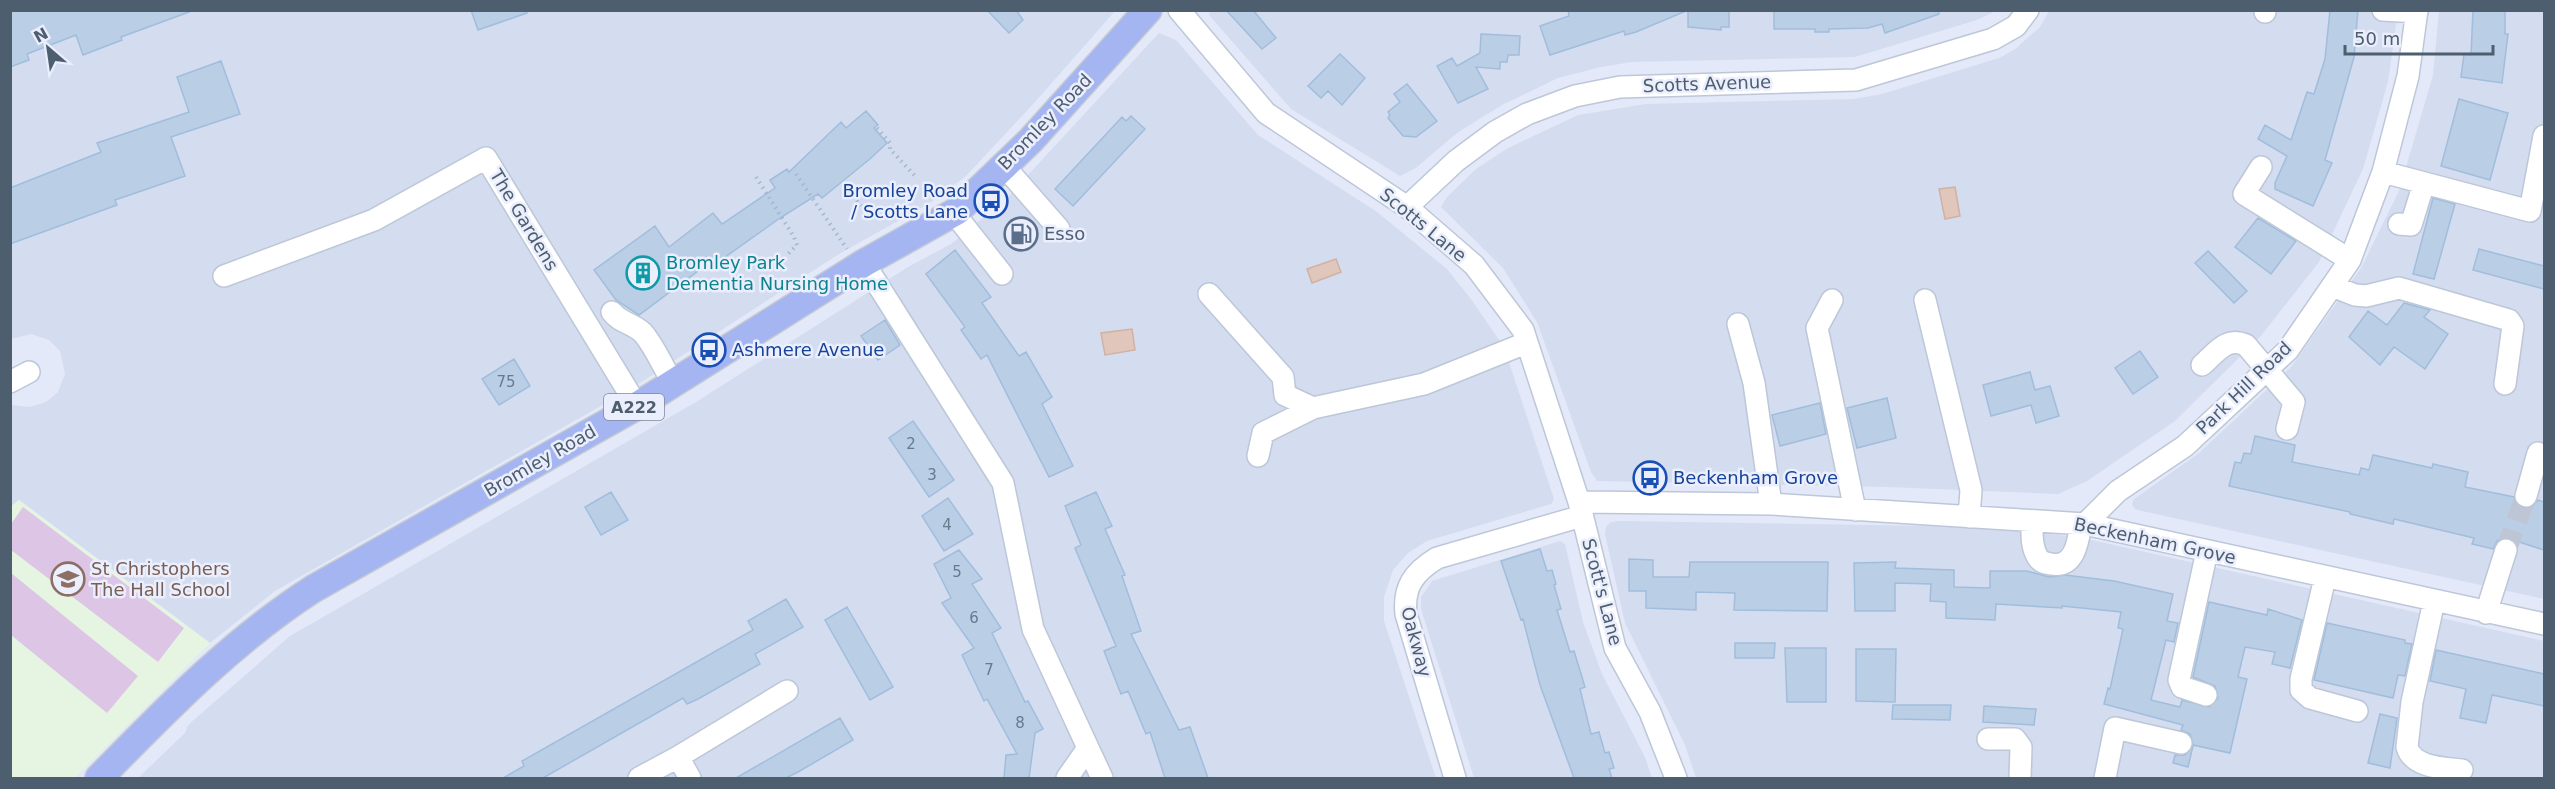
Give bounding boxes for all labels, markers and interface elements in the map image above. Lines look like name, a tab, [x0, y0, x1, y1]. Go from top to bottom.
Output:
north arrow	[18, 18, 78, 78]
scale bar	[2345, 18, 2494, 56]
text: N	[31, 24, 51, 47]
text: 50 m	[2354, 28, 2400, 49]
street label: Bromley Road	[993, 69, 1096, 174]
street label: Scotts Avenue	[1642, 71, 1772, 96]
street label: The Gardens	[485, 164, 563, 274]
place label: Bromley Road / Scotts Lane	[842, 180, 968, 222]
bus stop icon: Bromley Road / Scotts Lane	[973, 183, 1009, 219]
street label: Scotts Lane	[1376, 183, 1471, 266]
fuel station icon: Esso	[1003, 216, 1039, 252]
place label: Esso	[1044, 223, 1085, 244]
place label: Bromley Park Dementia Nursing Home	[666, 252, 888, 294]
building icon: Bromley Park Dementia Nursing Home	[625, 255, 661, 291]
bus stop icon: Ashmere Avenue	[691, 332, 727, 368]
street label: Park Hill Road	[2192, 337, 2296, 438]
place label: Ashmere Avenue	[732, 339, 884, 360]
house number: 75	[496, 373, 516, 391]
road number: A222	[604, 394, 664, 420]
street label: Bromley Road	[480, 420, 599, 501]
house number: 2	[906, 435, 916, 453]
bus stop icon: Beckenham Grove	[1632, 460, 1668, 496]
house number: 3	[927, 466, 937, 484]
place label: Beckenham Grove	[1673, 467, 1838, 488]
street label: Beckenham Grove	[2072, 513, 2238, 568]
house number: 4	[942, 516, 952, 534]
street label: Scott's Lane	[1578, 536, 1627, 648]
place label: St Christophers The Hall School	[90, 558, 230, 600]
school or university icon: St Christophers The Hall School	[50, 561, 86, 597]
house number: 5	[952, 563, 962, 581]
street label: Oakway	[1397, 604, 1436, 680]
house number: 6	[969, 609, 979, 627]
house number: 7	[984, 661, 994, 679]
house number: 8	[1015, 714, 1025, 732]

